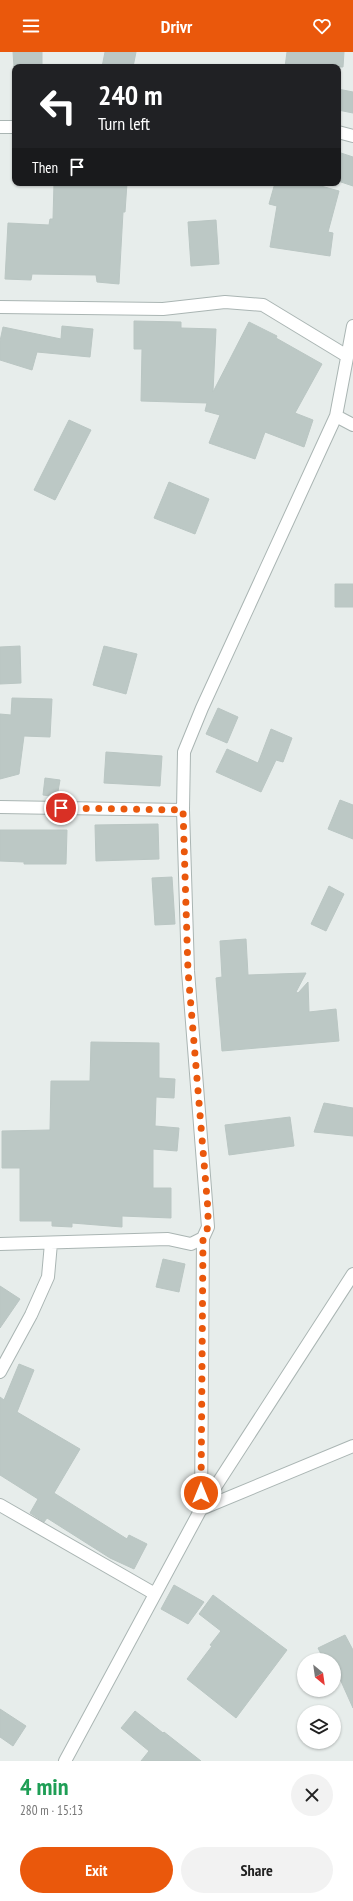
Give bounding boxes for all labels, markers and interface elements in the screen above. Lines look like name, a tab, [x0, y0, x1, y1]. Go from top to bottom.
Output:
icon: menu	[20, 15, 42, 37]
text: Drivr	[161, 15, 192, 38]
icon: heart	[311, 15, 333, 37]
text: 240 m	[98, 76, 162, 113]
icon: left	[32, 80, 84, 132]
text: Turn left	[98, 112, 150, 135]
icon: arrive	[66, 156, 88, 178]
text: Then	[32, 158, 58, 177]
pin	[44, 791, 78, 825]
icon: arrive	[50, 797, 72, 819]
position arrow	[180, 1472, 222, 1514]
north arrow	[297, 1653, 341, 1697]
map controls	[297, 1653, 341, 1749]
button: layers	[297, 1705, 341, 1749]
text: 4 min	[20, 1771, 68, 1802]
button: close	[291, 1774, 333, 1816]
text: 280 m · 15:13	[20, 1802, 83, 1819]
button: Exit	[20, 1847, 173, 1893]
button: Share	[181, 1847, 333, 1893]

